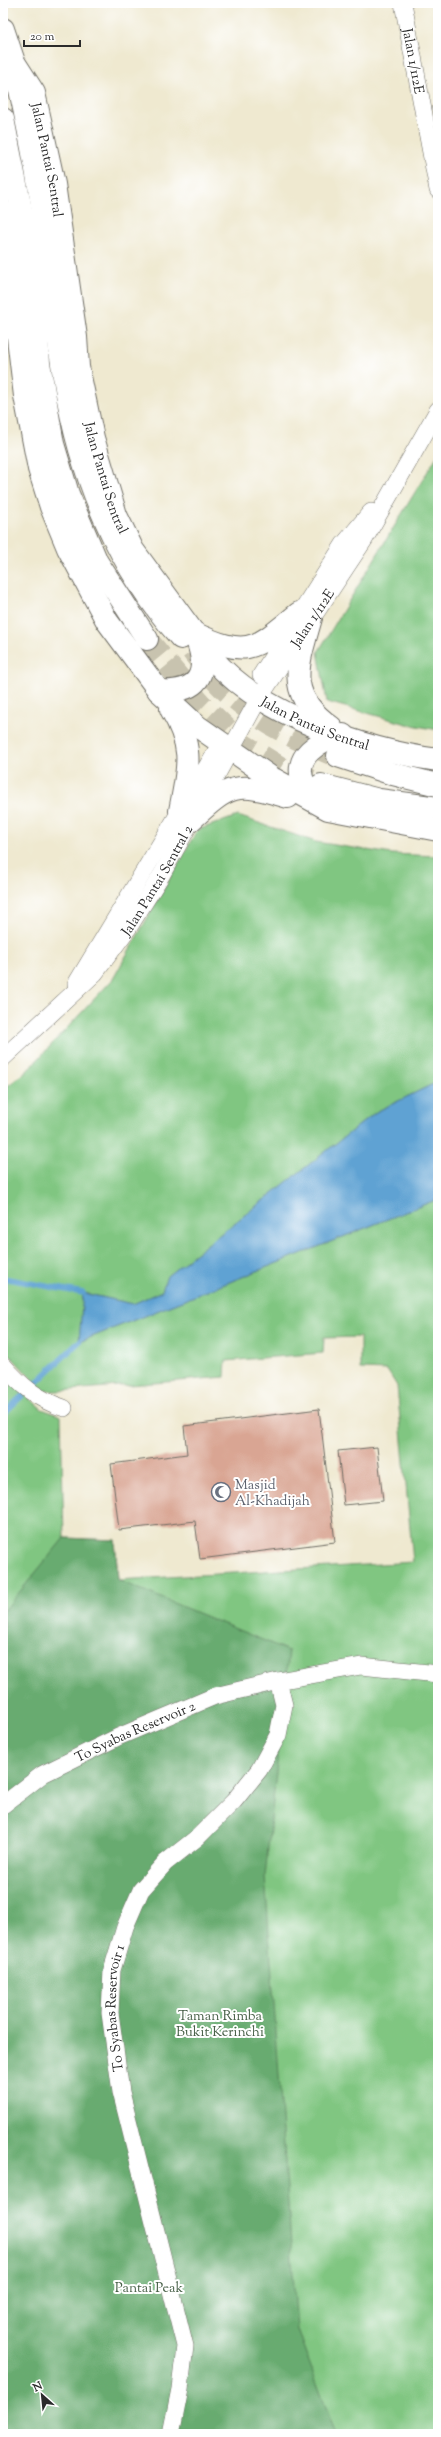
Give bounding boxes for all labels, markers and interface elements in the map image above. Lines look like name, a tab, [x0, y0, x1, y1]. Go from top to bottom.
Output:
scale bar	[24, 22, 80, 48]
street label: Jalan 1/112E	[396, 26, 428, 96]
text: 20 m	[30, 28, 55, 46]
street label: Jalan Pantai Sentral	[24, 100, 67, 219]
street label: Jalan Pantai Sentral	[78, 420, 132, 538]
street label: Jalan 1/112E	[287, 585, 341, 653]
street label: Jalan Pantai Sentral	[255, 692, 371, 757]
street label: Jalan Pantai Sentral 2	[117, 822, 199, 942]
place label: Masjid Al-Khadijah	[235, 1476, 310, 1512]
mosque icon: Masjid Al-Khadijah	[210, 1481, 232, 1503]
street label: To Syabas Reservoir 2	[72, 1697, 199, 1769]
street label: To Syabas Reservoir 1	[102, 1942, 131, 2073]
park label: Taman Rimba Bukit Kerinchi	[176, 2007, 264, 2043]
park label: Pantai Peak	[115, 2279, 184, 2299]
north arrow	[22, 2375, 62, 2415]
text: N	[29, 2378, 46, 2397]

